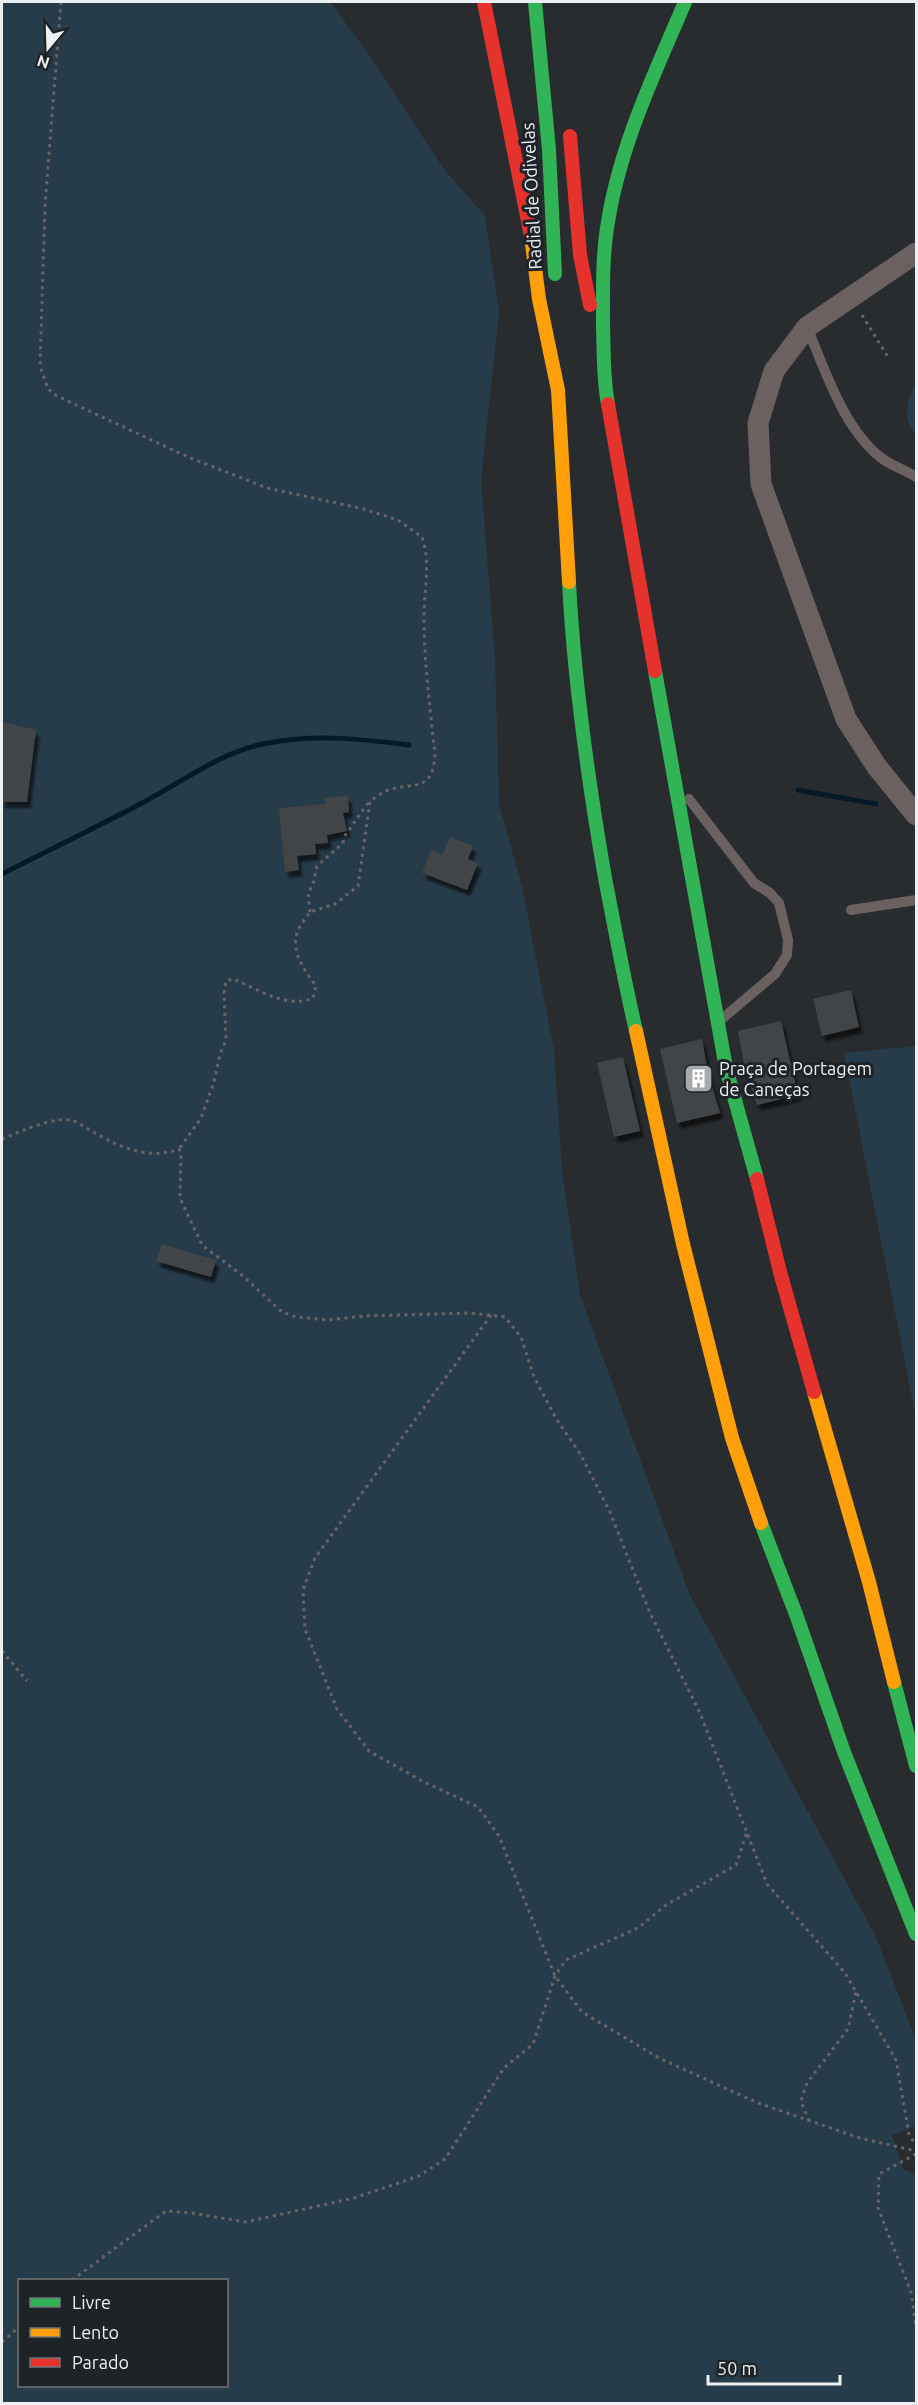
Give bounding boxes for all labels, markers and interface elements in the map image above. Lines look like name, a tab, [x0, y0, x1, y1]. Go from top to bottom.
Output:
north arrow	[18, 18, 78, 78]
text: N	[35, 52, 52, 73]
street label: Radial de Odivelas	[517, 122, 545, 270]
place label: Praça de Portagem de Caneças	[719, 1058, 872, 1099]
building icon: Praça de Portagem de Caneças	[682, 1063, 714, 1095]
legend	[18, 2279, 228, 2387]
text: Livre	[72, 2292, 111, 2312]
text: Lento	[72, 2322, 119, 2342]
scale bar	[708, 2348, 840, 2386]
text: Parado	[72, 2352, 129, 2372]
text: 50 m	[717, 2358, 757, 2378]

